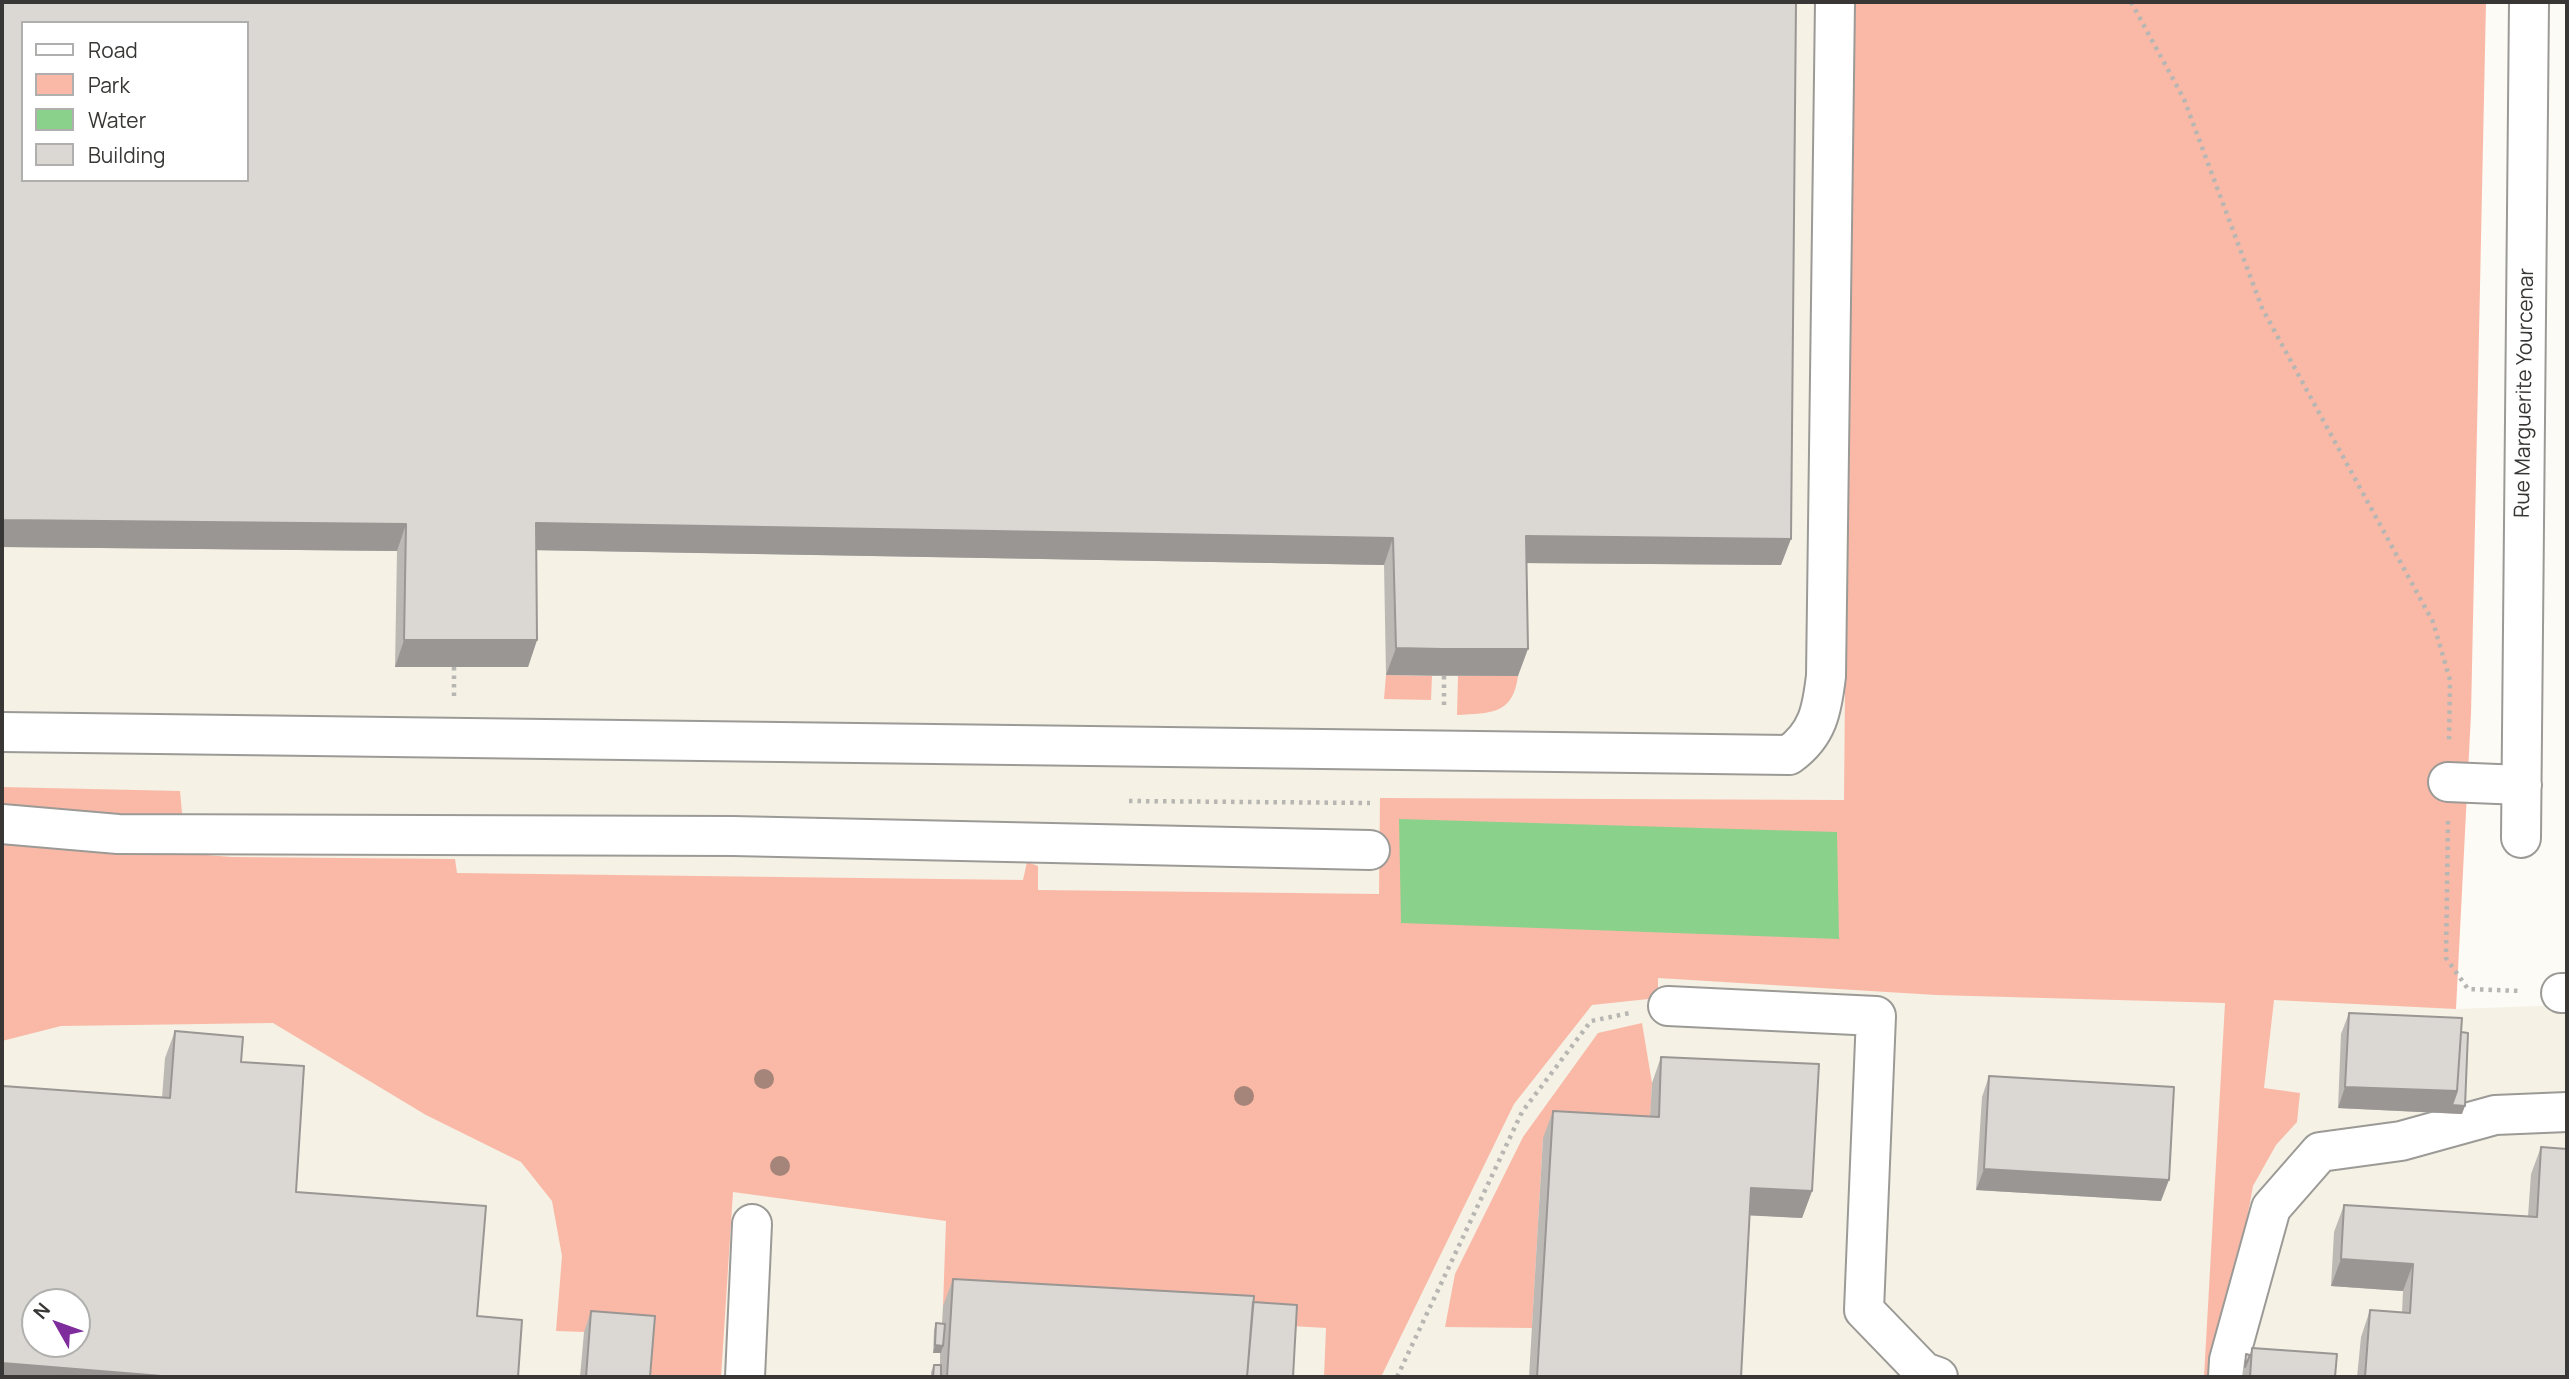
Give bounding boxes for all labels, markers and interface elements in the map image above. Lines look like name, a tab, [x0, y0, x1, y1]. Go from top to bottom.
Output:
legend	[21, 21, 248, 182]
text: Road	[88, 36, 138, 64]
text: Park	[88, 71, 130, 99]
text: Water	[88, 106, 146, 134]
text: Building	[88, 141, 165, 169]
street label: Rue Marguerite Yourcenar	[2510, 268, 2540, 518]
north arrow	[21, 1288, 91, 1358]
text: N	[27, 1297, 56, 1324]

